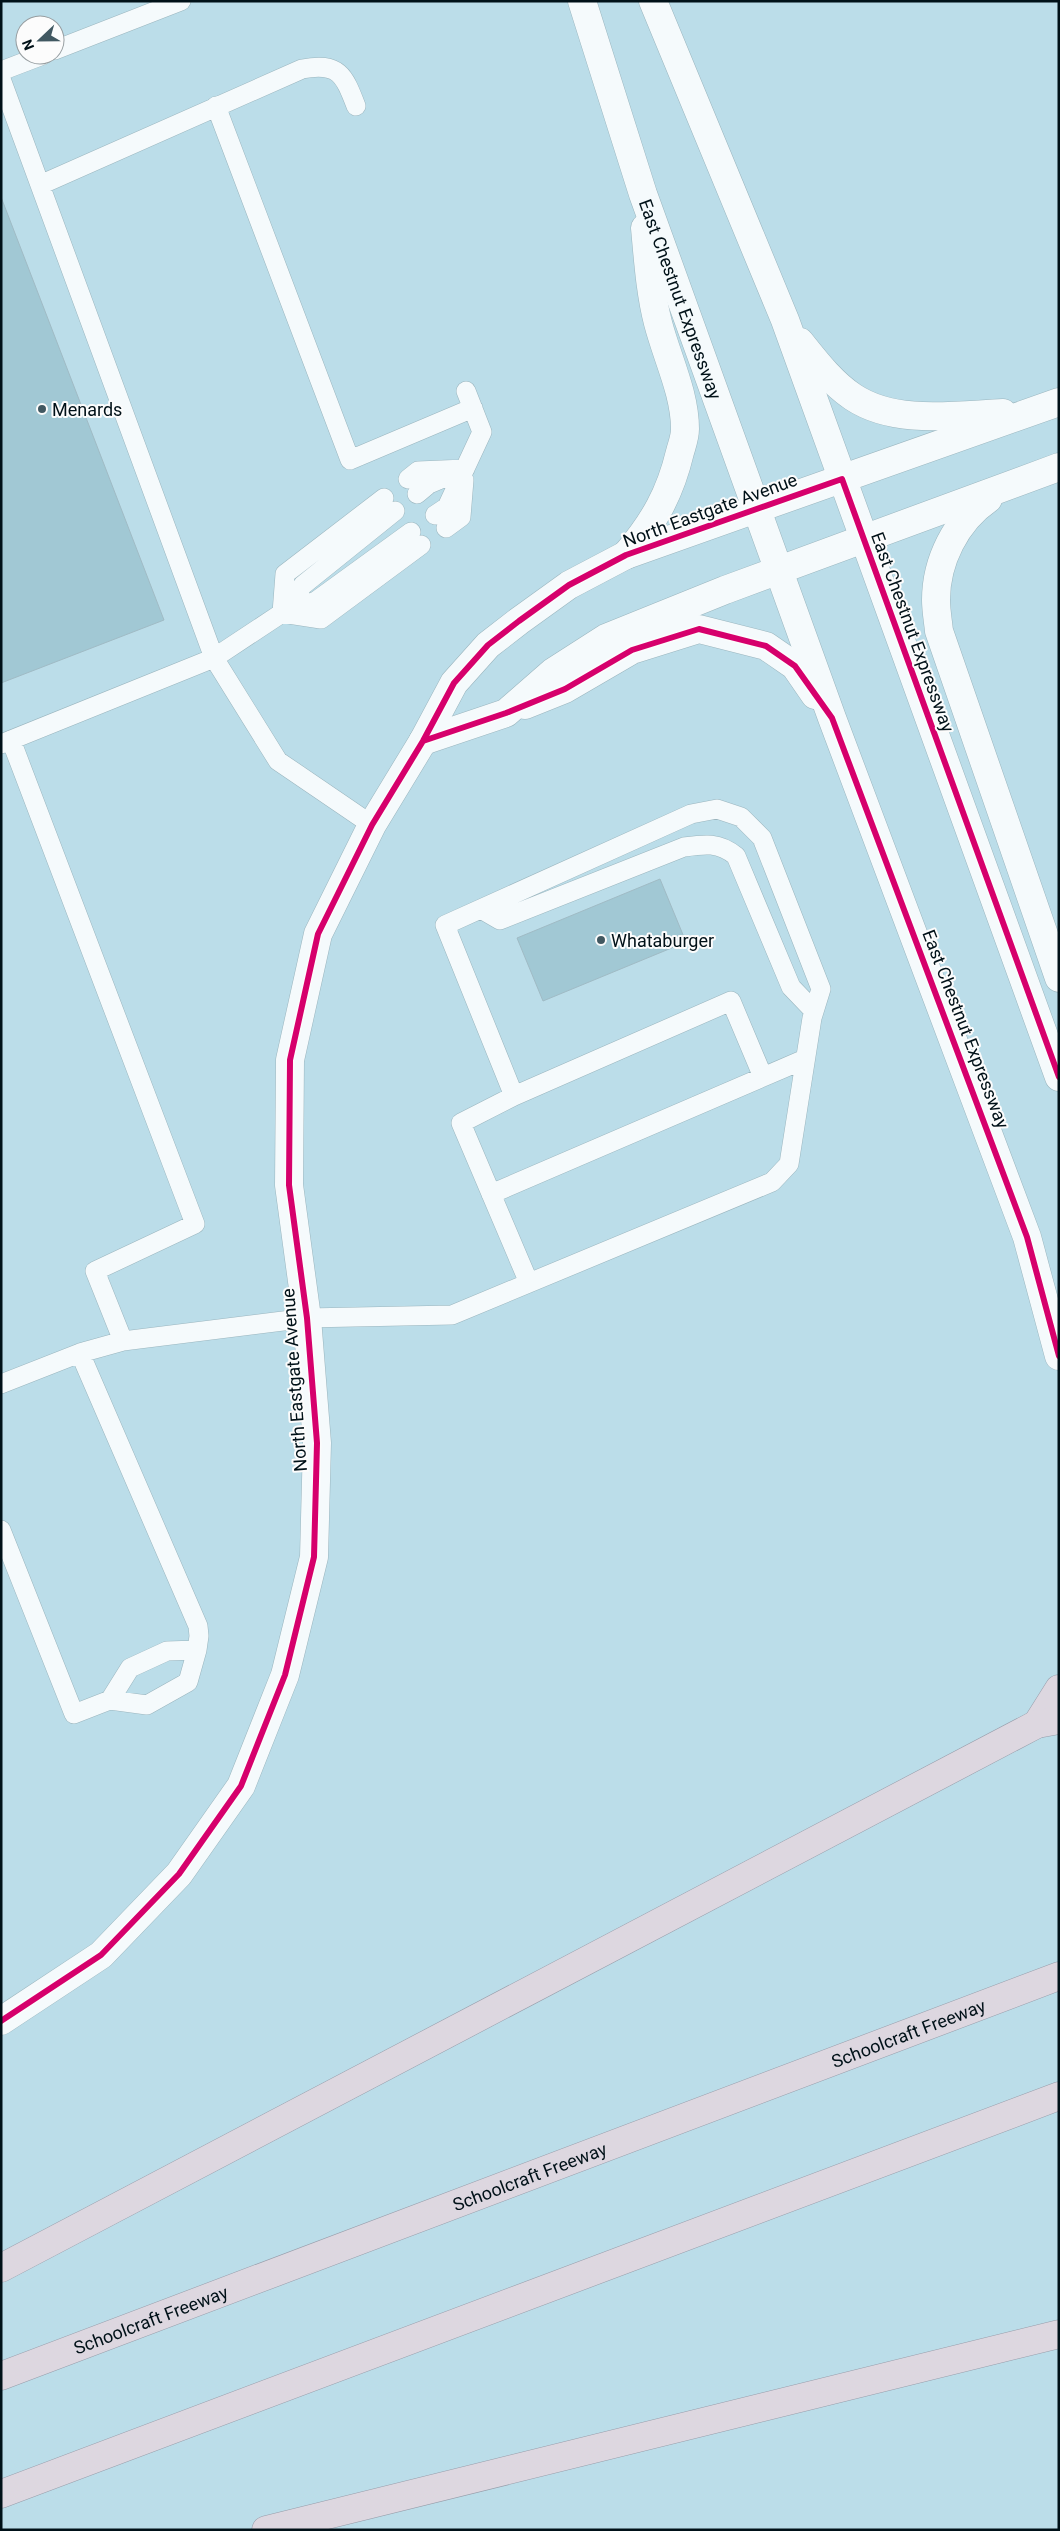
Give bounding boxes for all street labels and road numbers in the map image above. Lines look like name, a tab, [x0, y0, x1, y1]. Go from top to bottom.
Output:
street label: East Chestnut Expressway	[635, 196, 727, 402]
street label: North Eastgate Avenue	[620, 469, 800, 551]
street label: East Chestnut Expressway	[867, 529, 959, 735]
street label: East Chestnut Expressway	[918, 927, 1014, 1132]
street label: North Eastgate Avenue	[277, 1288, 311, 1472]
street label: Schoolcraft Freeway	[828, 1994, 989, 2072]
street label: Schoolcraft Freeway	[450, 2137, 610, 2215]
street label: Schoolcraft Freeway	[71, 2281, 231, 2358]

